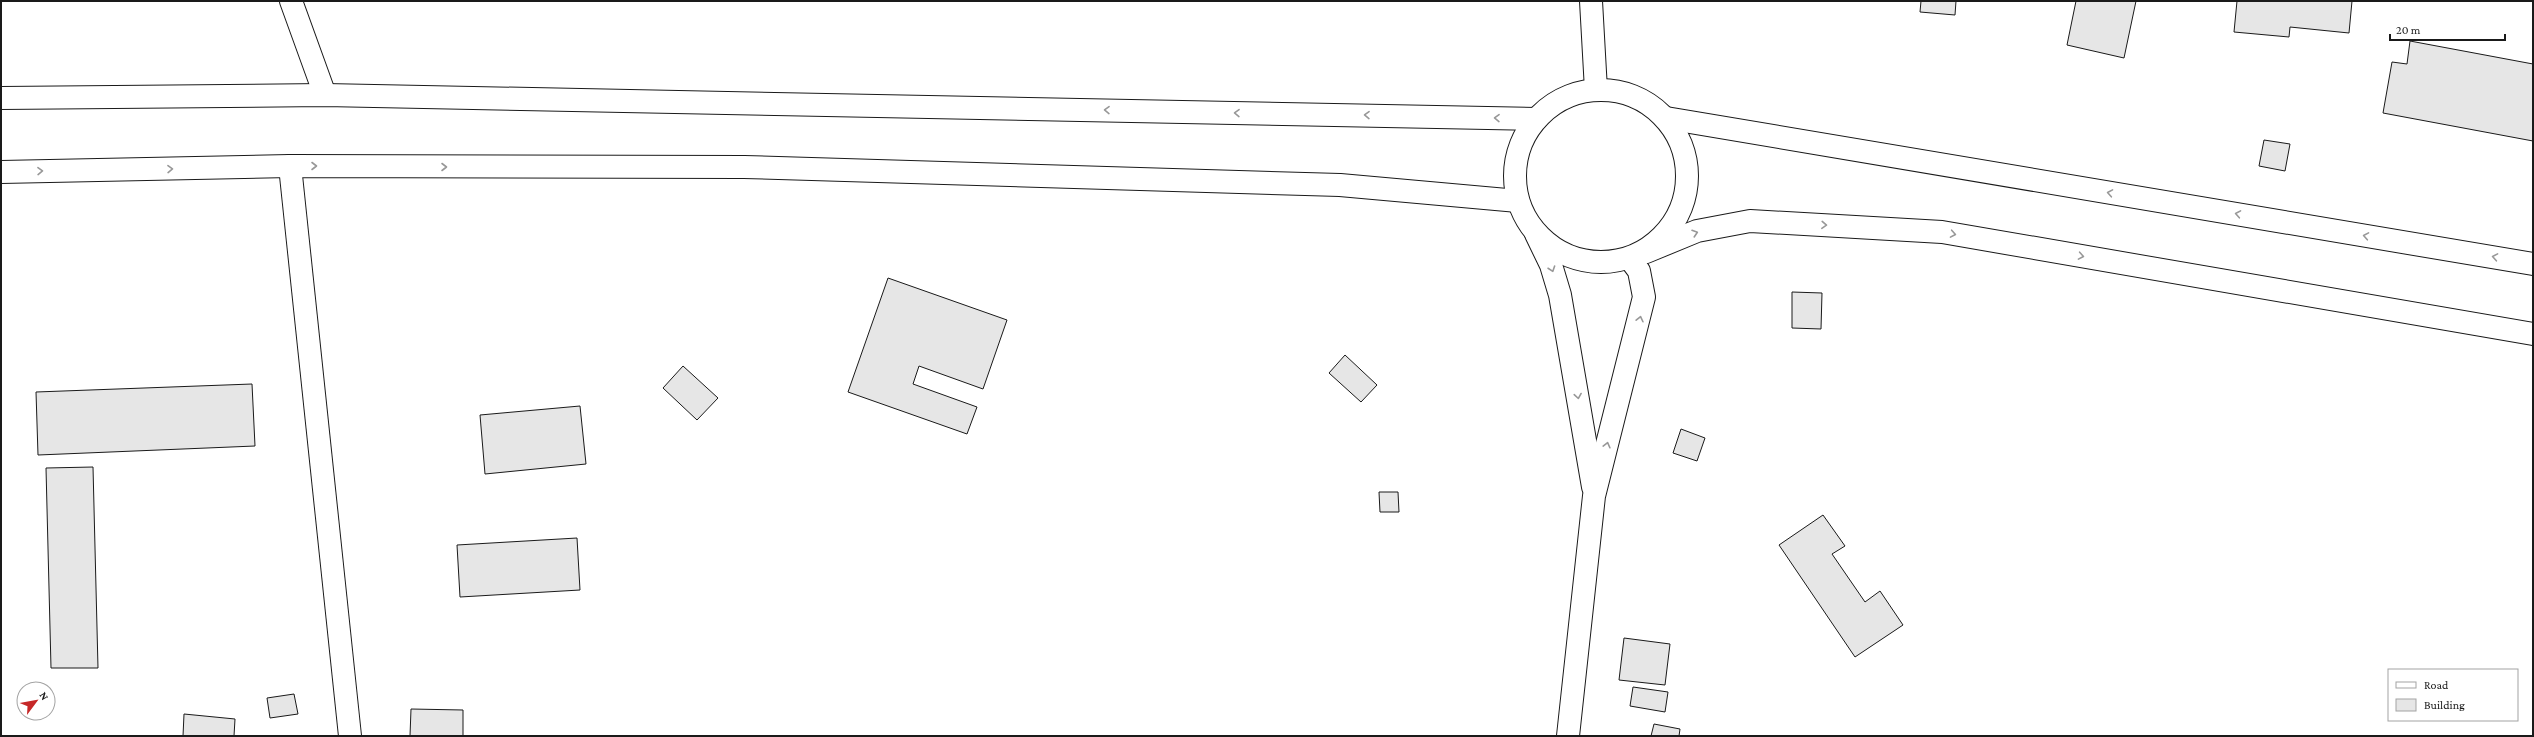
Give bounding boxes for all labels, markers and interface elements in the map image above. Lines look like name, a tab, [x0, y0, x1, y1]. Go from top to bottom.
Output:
scale bar	[2390, 16, 2505, 42]
text: 20 m	[2396, 23, 2421, 37]
one-way arrow	[1104, 106, 1110, 114]
one-way arrow	[1234, 109, 1240, 117]
one-way arrow	[1364, 111, 1370, 120]
one-way arrow	[1494, 114, 1500, 122]
one-way arrow	[311, 162, 317, 170]
one-way arrow	[441, 163, 447, 171]
one-way arrow	[167, 165, 173, 173]
one-way arrow	[37, 167, 43, 176]
one-way arrow	[2107, 189, 2113, 198]
one-way arrow	[2235, 211, 2241, 219]
one-way arrow	[1821, 221, 1827, 230]
one-way arrow	[1691, 229, 1698, 237]
one-way arrow	[1950, 229, 1956, 238]
one-way arrow	[2363, 232, 2369, 241]
one-way arrow	[2078, 251, 2084, 260]
one-way arrow	[2491, 254, 2498, 262]
one-way arrow	[1547, 266, 1556, 273]
one-way arrow	[1635, 316, 1643, 322]
one-way arrow	[1573, 393, 1582, 399]
one-way arrow	[1603, 441, 1611, 448]
legend	[2388, 669, 2518, 721]
text: Road	[2424, 678, 2449, 692]
north arrow	[16, 681, 56, 721]
text: N	[37, 689, 52, 702]
text: Building	[2424, 698, 2465, 712]

